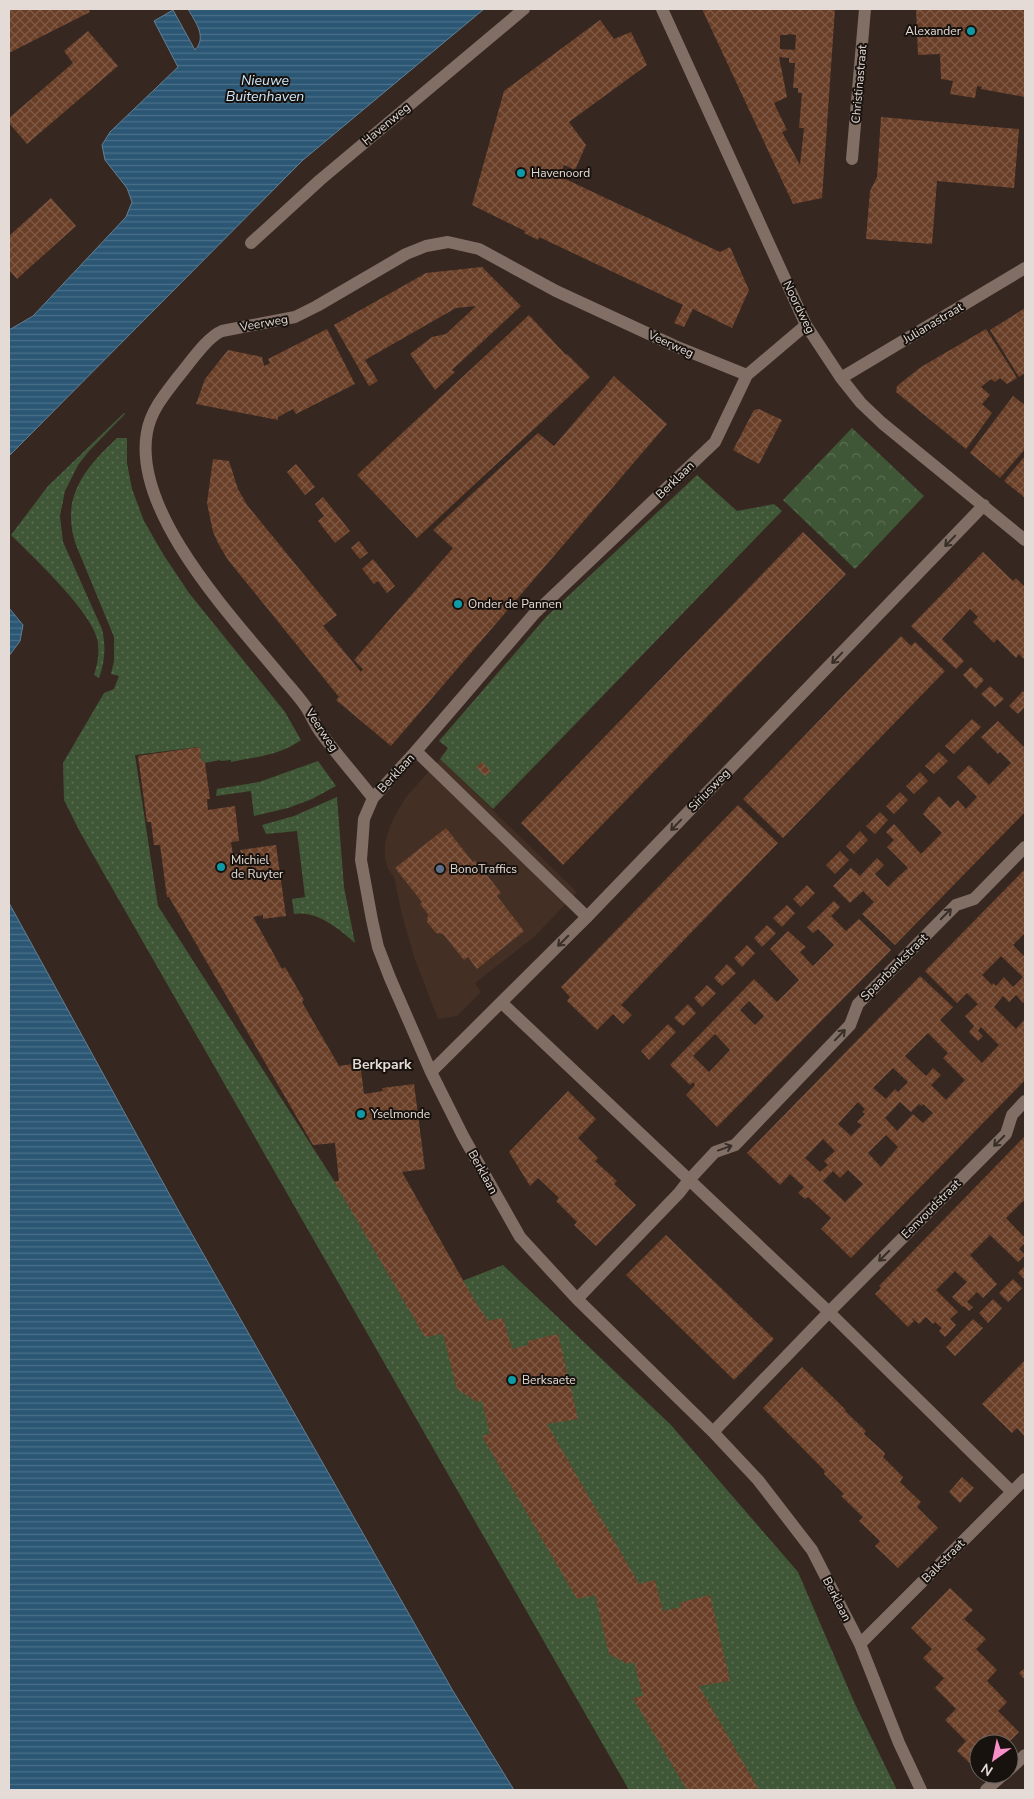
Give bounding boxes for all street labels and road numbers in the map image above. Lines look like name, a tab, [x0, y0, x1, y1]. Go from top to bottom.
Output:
street label: Christinastraat	[848, 43, 870, 124]
street label: Havenweg	[359, 99, 413, 149]
street label: Noordweg	[779, 278, 819, 336]
street label: Julianastraat	[899, 298, 967, 348]
street label: Veerweg	[238, 311, 289, 335]
street label: Veerweg	[645, 326, 696, 361]
street label: Berklaan	[652, 458, 698, 502]
street label: Veerweg	[301, 705, 342, 755]
street label: Berklaan	[374, 750, 418, 796]
street label: Siriusweg	[685, 765, 733, 815]
street label: Spaarbankstraat	[857, 929, 932, 1004]
street label: Berklaan	[464, 1147, 502, 1197]
street label: Eenvoudstraat	[898, 1175, 965, 1242]
street label: Balkstraat	[918, 1535, 969, 1586]
street label: Berklaan	[819, 1574, 855, 1624]

